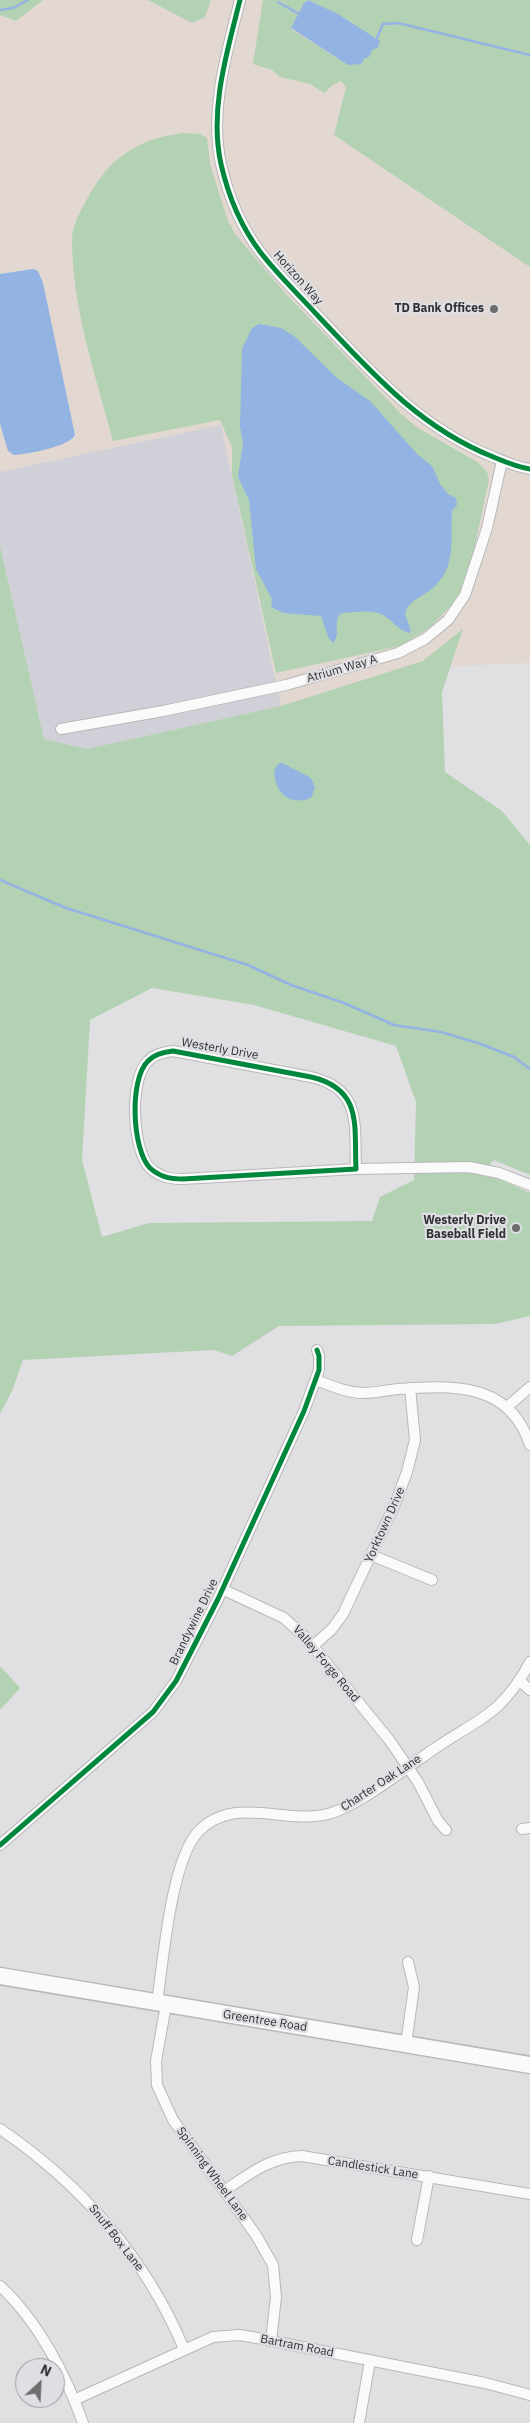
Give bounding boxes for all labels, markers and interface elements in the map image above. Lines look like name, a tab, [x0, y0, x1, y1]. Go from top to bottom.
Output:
street label: Horizon Way	[270, 248, 326, 308]
place label: TD Bank Offices	[394, 302, 484, 316]
marker: TD Bank Offices	[488, 303, 500, 315]
street label: Atrium Way A	[305, 652, 379, 686]
street label: Westerly Drive	[180, 1035, 260, 1063]
place label: Westerly Drive Baseball Field	[423, 1214, 506, 1242]
marker: Westerly Drive Baseball Field	[510, 1222, 522, 1234]
street label: Yorktown Drive	[362, 1485, 408, 1565]
street label: Brandywine Drive	[167, 1576, 221, 1668]
street label: Valley Forge Road	[290, 1623, 362, 1705]
street label: Charter Oak Lane	[338, 1752, 424, 1814]
street label: Greentree Road	[222, 2007, 308, 2035]
street label: Spinning Wheel Lane	[173, 2124, 251, 2224]
street label: Candlestick Lane	[327, 2154, 419, 2182]
street label: Snuff Box Lane	[86, 2202, 146, 2274]
street label: Bartram Road	[259, 2332, 335, 2360]
north arrow	[15, 2358, 65, 2408]
text: N	[38, 2360, 54, 2381]

